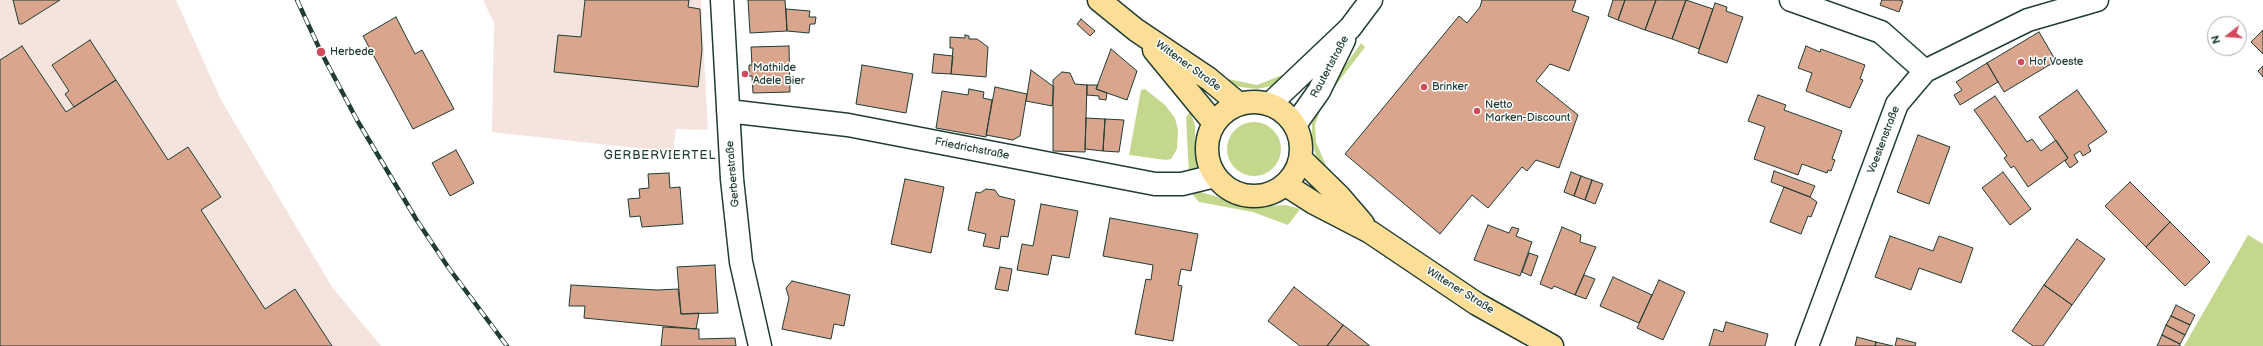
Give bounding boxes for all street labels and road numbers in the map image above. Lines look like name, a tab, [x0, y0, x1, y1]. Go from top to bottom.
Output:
street label: Rautertstraße	[1308, 34, 1352, 100]
street label: Wittener Straße	[1153, 38, 1223, 94]
street label: Voestenstraße	[1865, 104, 1903, 176]
street label: Friedrichstraße	[934, 135, 1010, 163]
street label: Gerberstraße	[724, 140, 742, 208]
street label: Wittener Straße	[1424, 265, 1496, 317]

